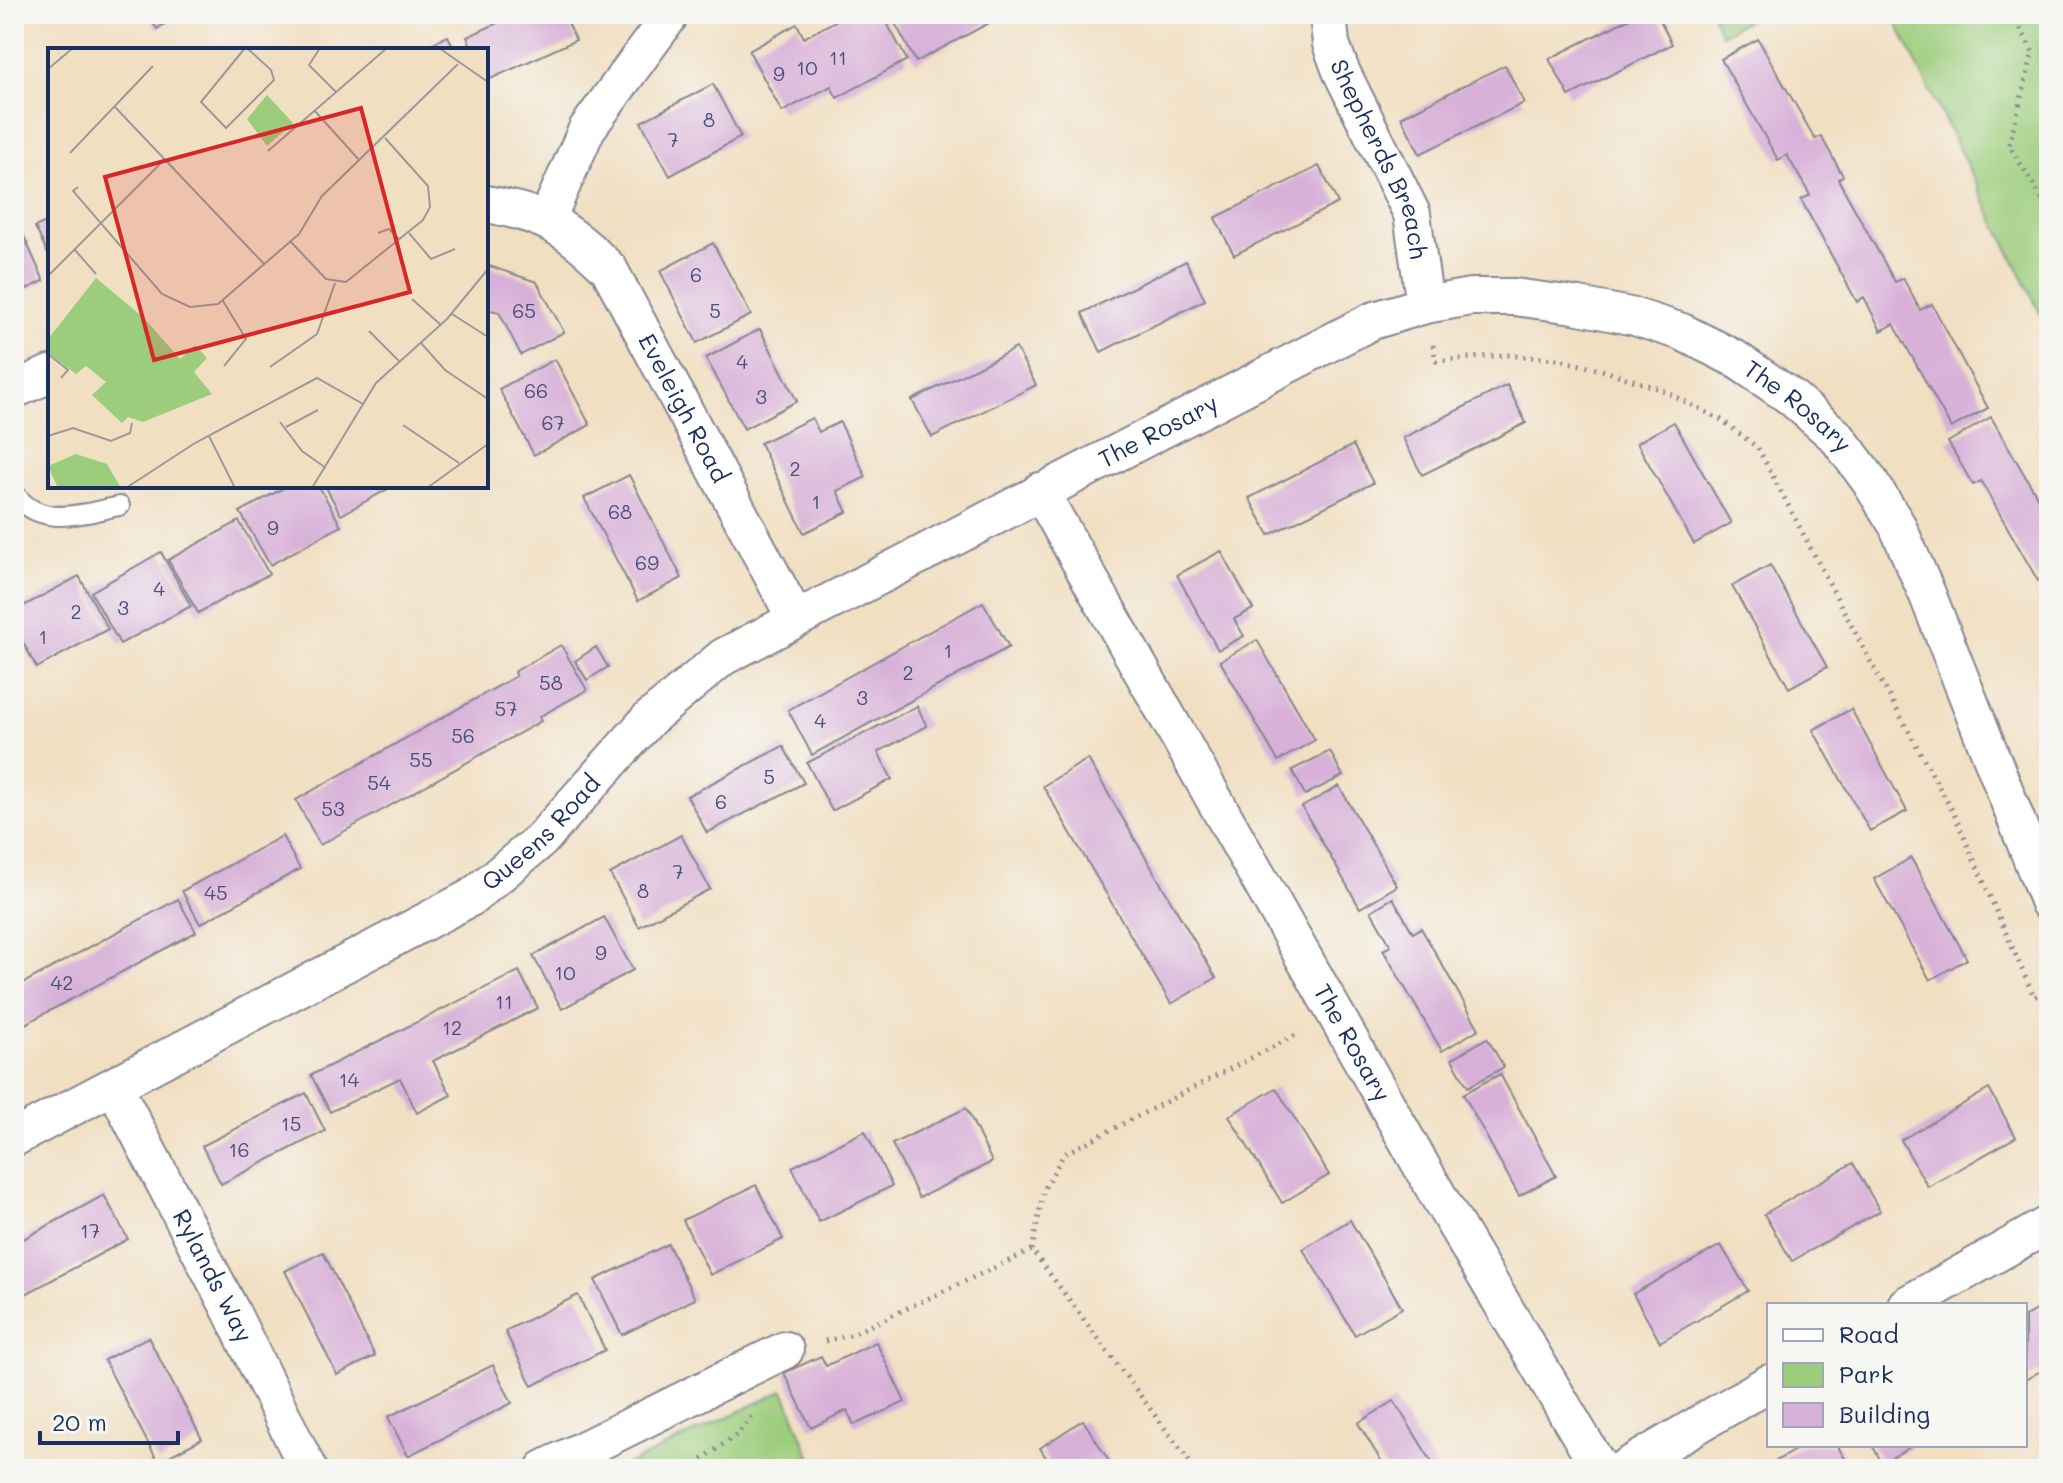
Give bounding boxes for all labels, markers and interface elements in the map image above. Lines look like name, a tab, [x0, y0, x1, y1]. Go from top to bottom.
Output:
house number: 11	[829, 44, 847, 70]
inset map	[48, 48, 488, 488]
house number: 10	[796, 54, 818, 80]
street label: Shepherds Breach	[1324, 55, 1435, 261]
house number: 9	[773, 60, 785, 86]
house number: 8	[703, 106, 715, 132]
house number: 7	[667, 126, 679, 152]
house number: 6	[690, 261, 702, 287]
house number: 65	[512, 297, 536, 323]
house number: 5	[709, 297, 721, 323]
street label: Eveleigh Road	[632, 328, 737, 487]
house number: 4	[736, 348, 748, 374]
street label: The Rosary	[1739, 352, 1860, 458]
house number: 66	[524, 377, 548, 403]
house number: 3	[755, 383, 767, 409]
street label: The Rosary	[1093, 387, 1223, 474]
house number: 67	[541, 409, 565, 435]
house number: 2	[789, 455, 801, 481]
house number: 1	[812, 488, 820, 514]
house number: 68	[608, 498, 632, 524]
house number: 9	[267, 514, 279, 540]
house number: 69	[635, 549, 659, 575]
house number: 4	[153, 575, 165, 601]
house number: 3	[117, 594, 129, 620]
house number: 2	[70, 598, 82, 624]
house number: 1	[39, 623, 47, 649]
house number: 1	[944, 637, 952, 663]
house number: 2	[902, 659, 914, 685]
house number: 58	[539, 669, 563, 695]
house number: 3	[856, 684, 868, 710]
house number: 57	[495, 695, 517, 721]
house number: 4	[814, 707, 826, 733]
house number: 56	[451, 722, 475, 748]
house number: 55	[409, 746, 433, 772]
house number: 5	[763, 763, 775, 789]
street label: Queens Road	[475, 768, 606, 897]
house number: 54	[367, 769, 391, 795]
house number: 6	[715, 788, 727, 814]
house number: 53	[321, 795, 345, 821]
house number: 7	[672, 858, 684, 884]
house number: 8	[637, 877, 649, 903]
house number: 45	[204, 879, 228, 905]
house number: 9	[595, 939, 607, 965]
house number: 10	[554, 959, 576, 985]
house number: 42	[51, 969, 73, 995]
street label: The Rosary	[1308, 978, 1399, 1107]
house number: 11	[495, 988, 513, 1014]
house number: 12	[442, 1014, 462, 1040]
house number: 14	[339, 1066, 360, 1092]
house number: 15	[281, 1110, 301, 1136]
house number: 16	[228, 1136, 250, 1162]
street label: Rylands Way	[167, 1204, 261, 1347]
house number: 17	[80, 1217, 100, 1243]
legend	[1767, 1303, 2027, 1447]
text: Road	[1839, 1318, 1899, 1349]
text: Park	[1839, 1358, 1893, 1389]
scale bar	[40, 1395, 178, 1445]
text: Building	[1839, 1398, 1930, 1429]
text: 20 m	[52, 1406, 107, 1437]

